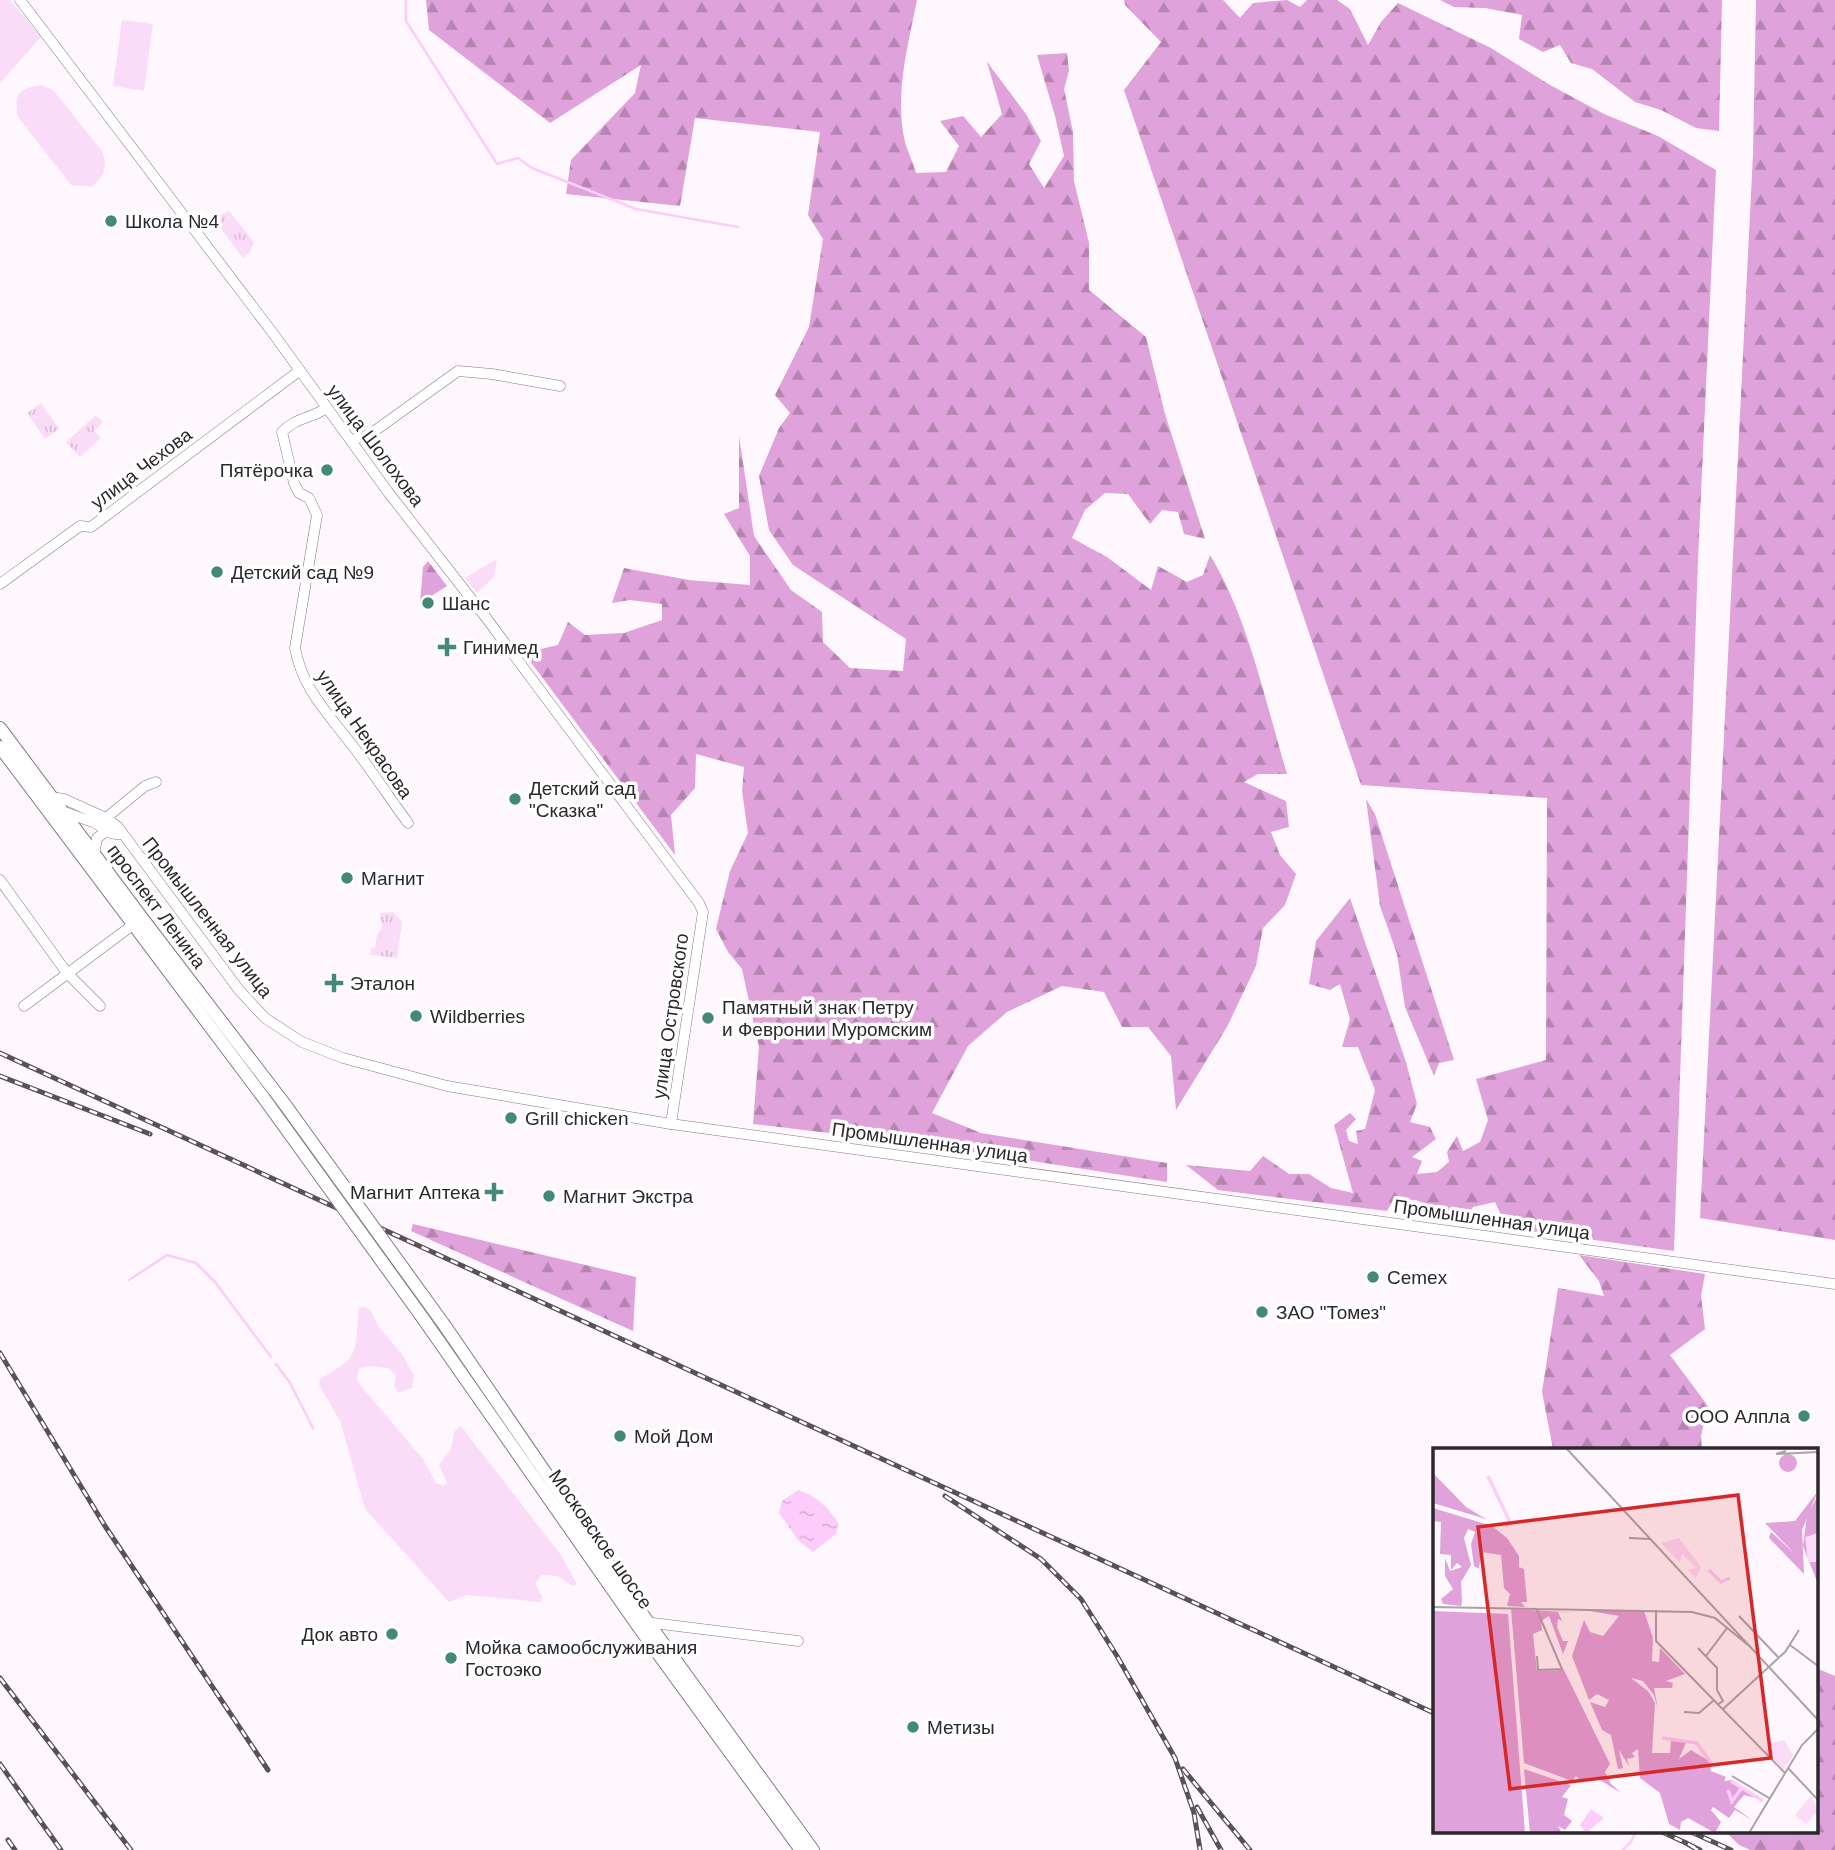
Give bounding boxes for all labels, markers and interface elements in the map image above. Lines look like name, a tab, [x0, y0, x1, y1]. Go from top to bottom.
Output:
place label: Школа №4	[125, 211, 219, 232]
marker: Школа №4	[103, 213, 119, 229]
street label: улица Шолохова	[323, 380, 428, 511]
street label: улица Чехова	[87, 423, 196, 513]
place label: Пятёрочка	[220, 460, 313, 481]
marker: Пятёрочка	[319, 462, 335, 478]
place label: Детский сад №9	[231, 562, 374, 583]
marker: Детский сад №9	[209, 564, 225, 580]
place label: Шанс	[442, 593, 490, 614]
marker: Шанс	[420, 595, 436, 611]
marker: Гинимед	[437, 637, 457, 657]
place label: Гинимед	[463, 637, 538, 658]
street label: улица Некрасова	[312, 666, 417, 803]
place label: Детский сад "Сказка"	[529, 778, 636, 821]
marker: Детский сад "Сказка"	[507, 791, 523, 807]
street label: Промышленная улица	[138, 833, 277, 1002]
street label: проспект Ленина	[103, 840, 210, 973]
place label: Магнит	[361, 868, 425, 889]
marker: Магнит	[339, 870, 355, 886]
street label: улица Островского	[648, 932, 693, 1100]
marker: Эталон	[324, 973, 344, 993]
place label: Эталон	[350, 973, 415, 994]
place label: Памятный знак Петру и Февронии Муромским	[722, 997, 932, 1040]
place label: Wildberries	[430, 1006, 525, 1027]
marker: Wildberries	[408, 1008, 424, 1024]
marker: Памятный знак Петру и Февронии Муромским	[700, 1010, 716, 1026]
place label: Grill chicken	[525, 1108, 628, 1129]
marker: Grill chicken	[503, 1110, 519, 1126]
street label: Промышленная улица	[831, 1118, 1030, 1167]
place label: Магнит Аптека	[350, 1182, 480, 1203]
marker: Магнит Аптека	[486, 1184, 502, 1200]
place label: Магнит Экстра	[563, 1186, 694, 1207]
marker: Магнит Экстра	[541, 1188, 557, 1204]
street label: Промышленная улица	[1393, 1195, 1592, 1244]
place label: Cemex	[1387, 1267, 1448, 1288]
marker: Cemex	[1365, 1269, 1381, 1285]
place label: ЗАО "Томез"	[1276, 1302, 1386, 1323]
marker: ЗАО "Томез"	[1254, 1304, 1270, 1320]
place label: ООО Алпла	[1685, 1406, 1790, 1427]
marker: ООО Алпла	[1796, 1408, 1812, 1424]
place label: Мой Дом	[634, 1426, 713, 1447]
marker: Мой Дом	[612, 1428, 628, 1444]
inset map	[1433, 1448, 1818, 1832]
street label: Московское шоссе	[545, 1466, 656, 1613]
place label: Док авто	[301, 1624, 378, 1645]
marker: Док авто	[384, 1626, 400, 1642]
place label: Мойка самообслуживания Гостоэко	[465, 1637, 697, 1680]
marker: Мойка самообслуживания Гостоэко	[443, 1650, 459, 1666]
place label: Метизы	[927, 1717, 995, 1738]
marker: Метизы	[905, 1719, 921, 1735]

